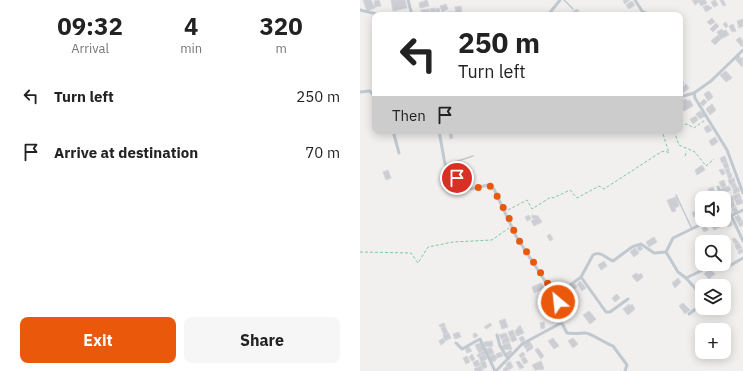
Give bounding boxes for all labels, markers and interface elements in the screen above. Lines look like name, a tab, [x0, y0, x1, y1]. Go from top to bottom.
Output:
text: 09:32	[57, 10, 123, 42]
text: 4	[184, 10, 198, 42]
text: 320	[259, 10, 303, 42]
text: 250 m	[458, 24, 540, 61]
icon: left	[392, 28, 444, 80]
text: Arrival	[71, 40, 109, 57]
text: min	[180, 40, 202, 57]
text: m	[275, 40, 287, 57]
text: Turn left	[458, 60, 526, 83]
icon: left	[20, 85, 42, 107]
text: Turn left	[54, 87, 114, 106]
text: 250 m	[296, 87, 340, 106]
icon: arrive	[434, 104, 456, 126]
text: Then	[392, 106, 426, 125]
icon: arrive	[20, 141, 42, 163]
text: Arrive at destination	[54, 143, 198, 162]
text: 70 m	[305, 143, 340, 162]
pin	[440, 161, 474, 195]
icon: arrive	[446, 167, 468, 189]
map controls	[695, 191, 731, 359]
button: sound	[695, 191, 731, 227]
button: search	[695, 235, 731, 271]
button: layers	[695, 279, 731, 315]
position arrow	[537, 281, 579, 323]
button: Exit	[20, 317, 176, 363]
button: Share	[184, 317, 340, 363]
button: +	[695, 323, 731, 359]

